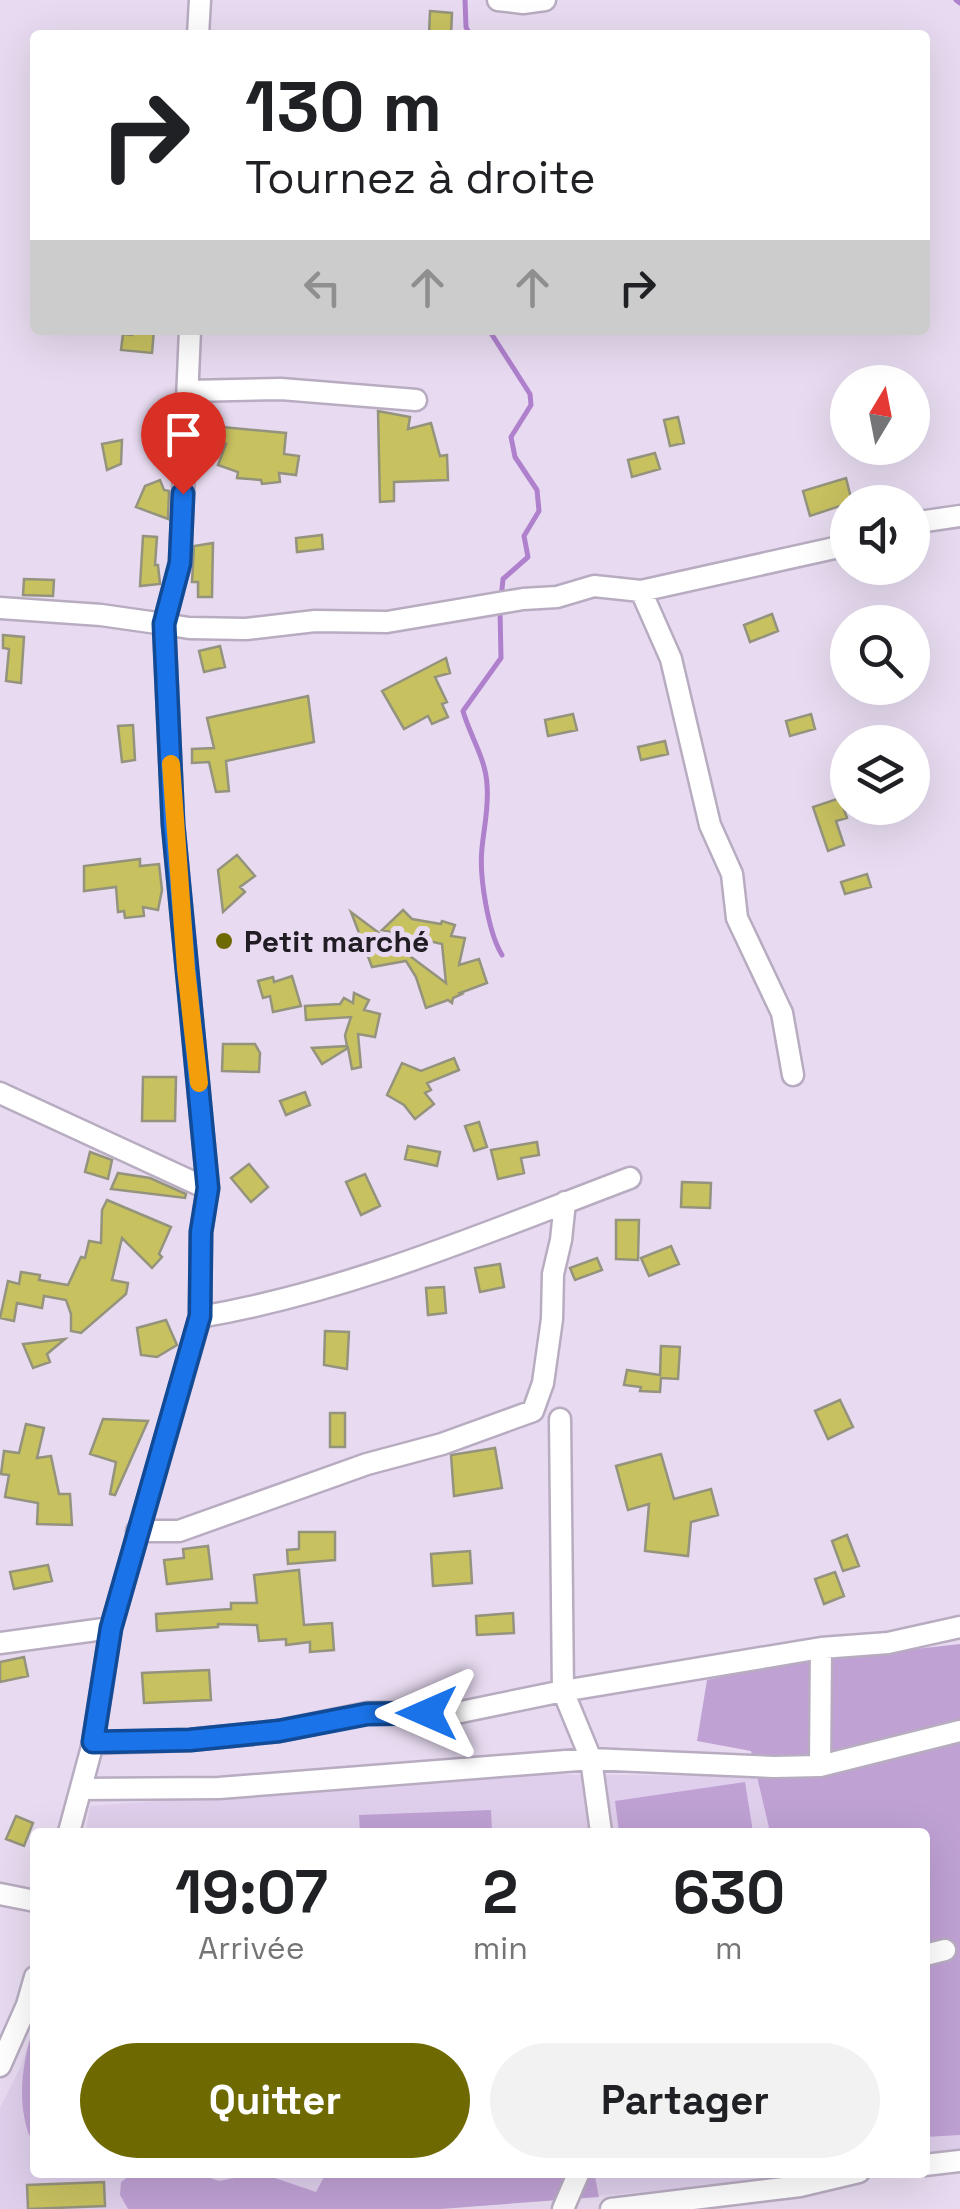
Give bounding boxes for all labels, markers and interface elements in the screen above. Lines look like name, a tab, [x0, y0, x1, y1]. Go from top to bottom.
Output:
text: 130 m	[245, 62, 442, 151]
icon: right	[80, 70, 210, 200]
text: Tournez à droite	[245, 149, 596, 206]
icon: left	[295, 260, 350, 315]
icon: ahead	[400, 260, 455, 315]
icon: ahead	[505, 260, 560, 315]
icon: right	[610, 260, 665, 315]
north arrow	[830, 365, 930, 465]
map controls	[830, 365, 930, 825]
pin	[141, 392, 226, 495]
icon: arrive	[156, 407, 211, 462]
button: sound	[830, 485, 930, 585]
button: search	[830, 605, 930, 705]
button: layers	[830, 725, 930, 825]
place label: Petit marché	[244, 922, 429, 961]
marker: Petit marché	[213, 930, 235, 952]
position arrow	[375, 1661, 479, 1765]
text: 19:07	[175, 1854, 328, 1931]
text: 2	[482, 1854, 518, 1931]
text: 630	[673, 1854, 785, 1931]
text: Arrivée	[198, 1928, 305, 1968]
text: min	[473, 1928, 528, 1968]
text: m	[715, 1928, 743, 1968]
button: Quitter	[80, 2043, 470, 2158]
button: Partager	[490, 2043, 880, 2158]

